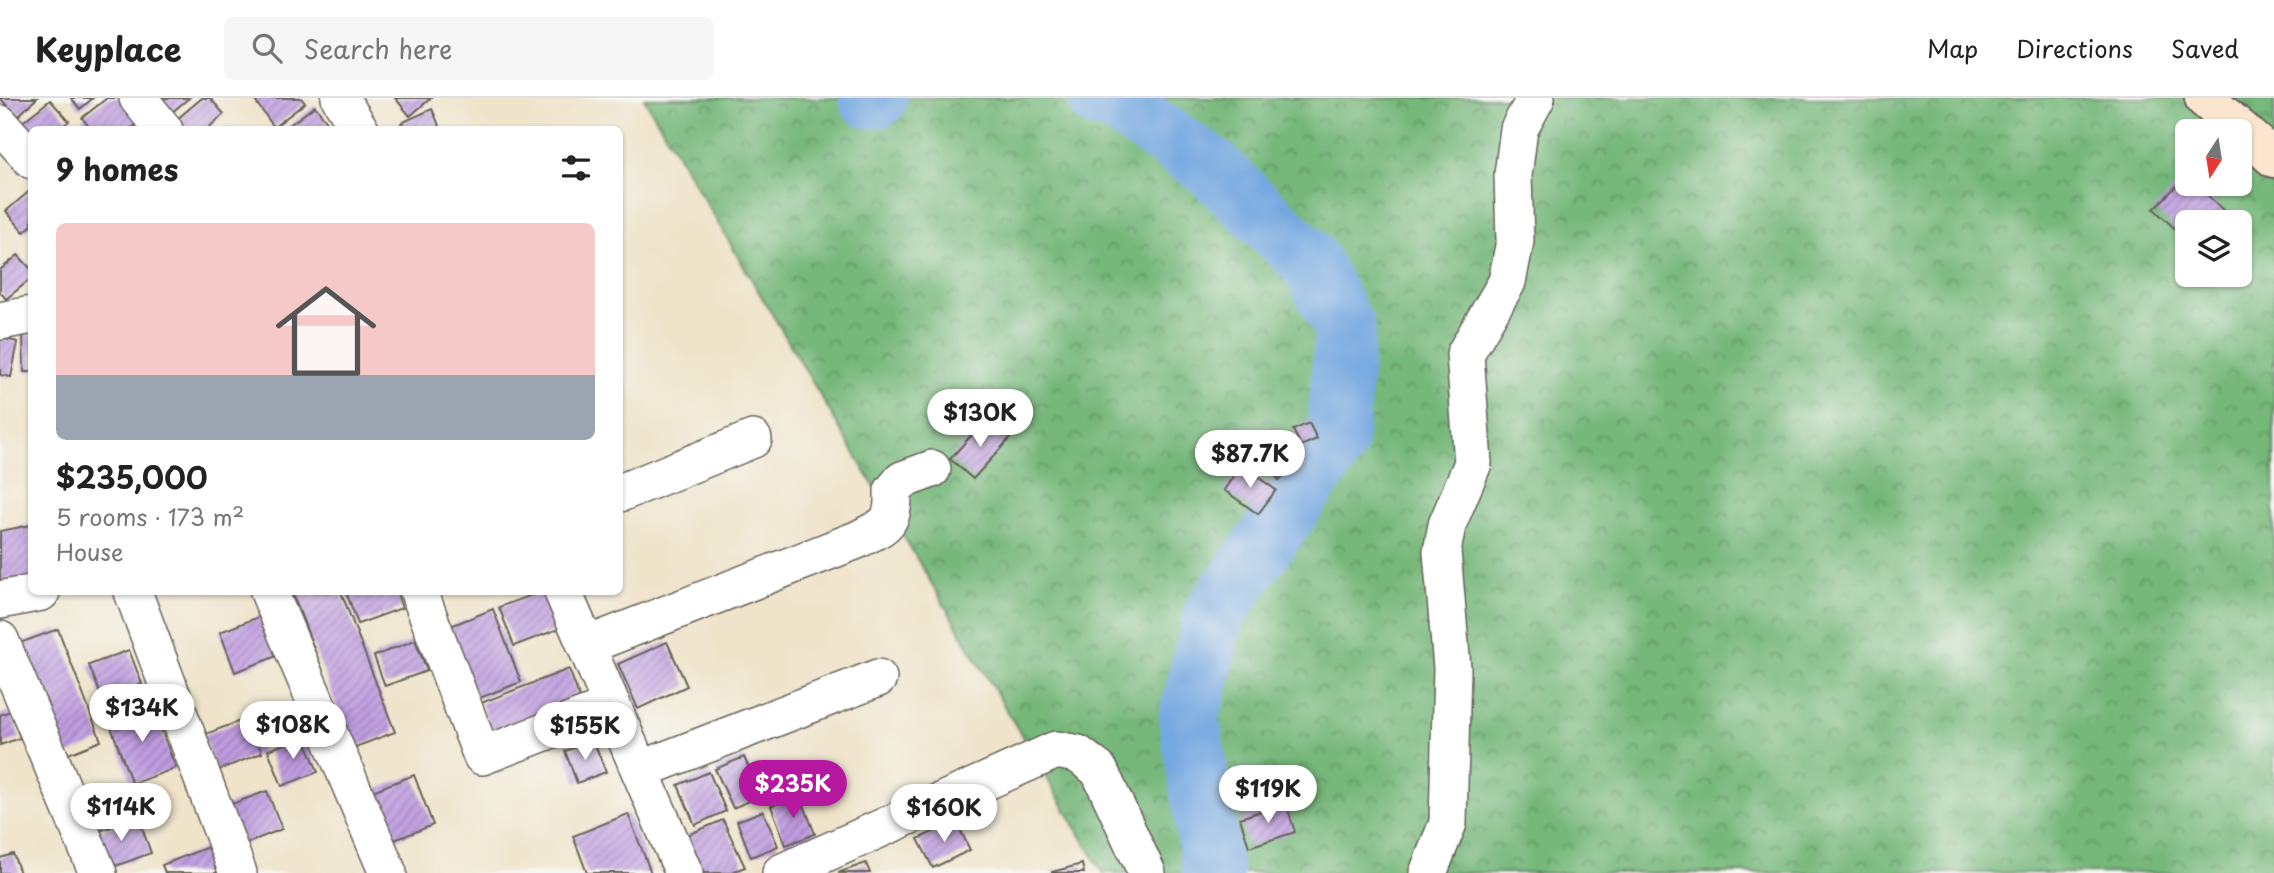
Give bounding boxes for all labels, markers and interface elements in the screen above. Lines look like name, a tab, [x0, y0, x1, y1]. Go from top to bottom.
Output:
search box	[224, 17, 714, 80]
text: Keyplace	[35, 23, 182, 73]
icon: search	[248, 29, 286, 67]
text: Search here	[304, 29, 452, 68]
text: Map	[1927, 30, 1978, 66]
text: Directions	[2016, 30, 2133, 66]
text: Saved	[2171, 30, 2239, 66]
north arrow	[2175, 119, 2252, 196]
map controls	[2175, 119, 2252, 287]
text: 9 homes	[56, 146, 178, 191]
icon: filters	[557, 149, 595, 187]
button: layers	[2175, 210, 2252, 287]
icon: home	[263, 268, 389, 394]
pin: $130K	[931, 390, 1029, 449]
text: $130K	[943, 394, 1017, 429]
pin: $87.7K	[1193, 430, 1307, 490]
text: $87.7K	[1211, 435, 1289, 470]
text: $235,000	[56, 454, 208, 499]
text: 5 rooms · 173 m²	[56, 499, 244, 534]
text: House	[56, 534, 123, 569]
pin: $134K	[93, 684, 191, 744]
text: $134K	[105, 689, 179, 724]
pin: $108K	[244, 702, 342, 761]
pin: $155K	[536, 702, 634, 762]
text: $108K	[256, 706, 330, 741]
text: $155K	[550, 707, 620, 742]
pin: $235K	[744, 760, 842, 820]
text: $235K	[755, 765, 831, 800]
pin: $119K	[1219, 766, 1317, 825]
text: $119K	[1235, 770, 1301, 805]
pin: $114K	[72, 784, 170, 843]
pin: $160K	[895, 784, 993, 844]
text: $114K	[86, 788, 156, 823]
text: $160K	[906, 789, 982, 824]

